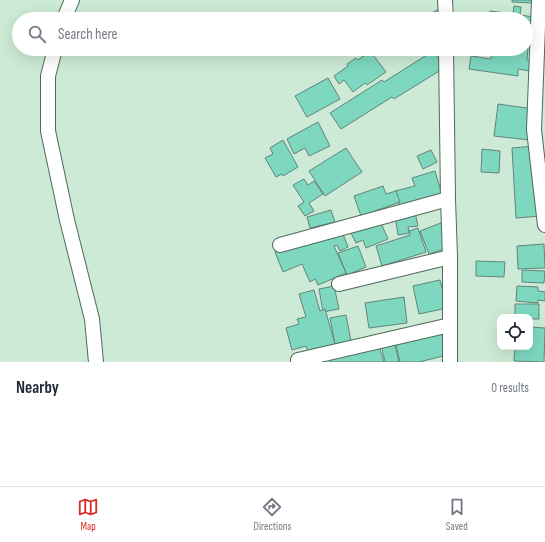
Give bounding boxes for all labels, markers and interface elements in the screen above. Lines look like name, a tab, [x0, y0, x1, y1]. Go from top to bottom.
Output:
search box	[12, 12, 533, 56]
icon: search	[26, 23, 48, 45]
text: Search here	[58, 25, 118, 44]
map controls	[497, 314, 533, 350]
button: locate	[497, 314, 533, 350]
text: Nearby	[16, 378, 59, 398]
text: 0 results	[491, 380, 529, 396]
tab: Map	[77, 496, 99, 533]
tab: Directions	[254, 496, 291, 533]
tab: Saved	[446, 496, 468, 533]

